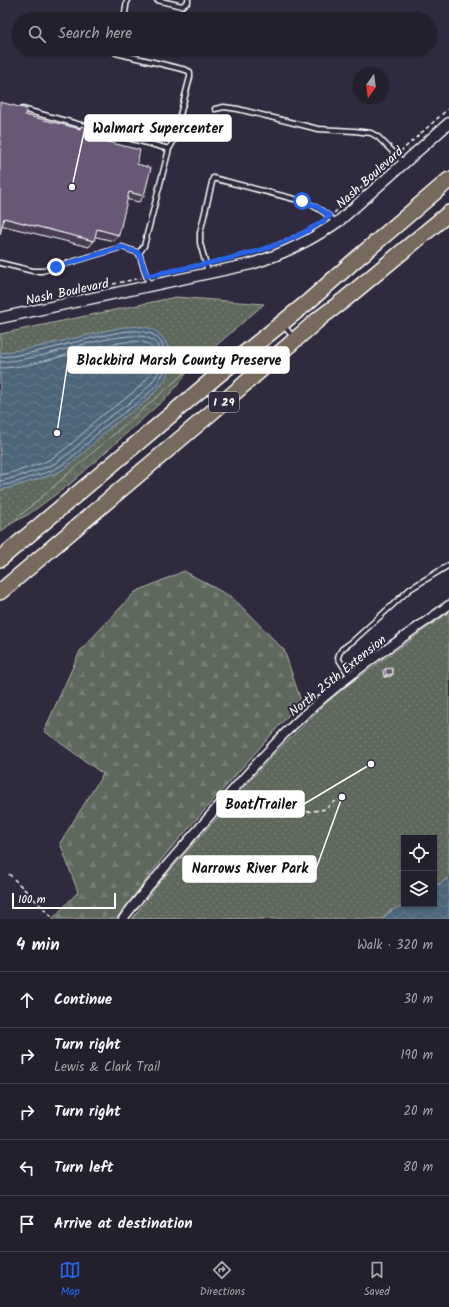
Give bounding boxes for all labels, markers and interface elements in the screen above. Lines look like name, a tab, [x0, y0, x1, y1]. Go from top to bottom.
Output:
search box	[12, 12, 437, 56]
text: Search here	[58, 22, 132, 46]
icon: search	[26, 23, 48, 45]
north arrow	[353, 68, 389, 104]
callout: Walmart Supercenter	[85, 115, 231, 141]
text: Walmart Supercenter	[93, 118, 224, 140]
street label: Nash Boulevard	[332, 142, 409, 214]
route start	[293, 192, 311, 210]
route end	[47, 258, 65, 276]
street label: Nash Boulevard	[24, 273, 111, 312]
callout: Blackbird Marsh County Preserve	[68, 347, 289, 373]
text: Blackbird Marsh County Preserve	[77, 350, 282, 372]
road number: I 29	[209, 392, 239, 412]
street label: North 25th Extension	[285, 630, 391, 722]
callout: Boat/Trailer	[217, 791, 304, 817]
text: Boat/Trailer	[225, 794, 298, 816]
map controls	[401, 835, 437, 907]
button: locate	[401, 835, 437, 871]
callout: Narrows River Park	[183, 856, 316, 882]
text: Narrows River Park	[192, 858, 309, 880]
button: layers	[401, 871, 437, 907]
scale bar	[12, 891, 116, 910]
text: 100 m	[18, 891, 46, 909]
text: 4 min	[16, 932, 60, 959]
text: Walk · 320 m	[357, 935, 433, 956]
text: Continue	[54, 988, 112, 1012]
icon: ahead	[16, 989, 38, 1011]
text: 30 m	[404, 989, 433, 1010]
text: Turn right	[54, 1033, 121, 1057]
icon: right	[16, 1045, 38, 1067]
text: 190 m	[401, 1045, 433, 1066]
text: Lewis & Clark Trail	[54, 1057, 160, 1078]
text: Turn right	[54, 1100, 121, 1124]
icon: right	[16, 1101, 38, 1123]
text: 20 m	[403, 1101, 433, 1122]
text: Turn left	[54, 1156, 114, 1180]
icon: left	[16, 1157, 38, 1179]
text: 80 m	[403, 1157, 433, 1178]
text: Arrive at destination	[54, 1212, 193, 1236]
icon: arrive	[16, 1213, 38, 1235]
tab: Map	[59, 1259, 81, 1301]
tab: Directions	[200, 1259, 245, 1301]
tab: Saved	[364, 1259, 390, 1301]

